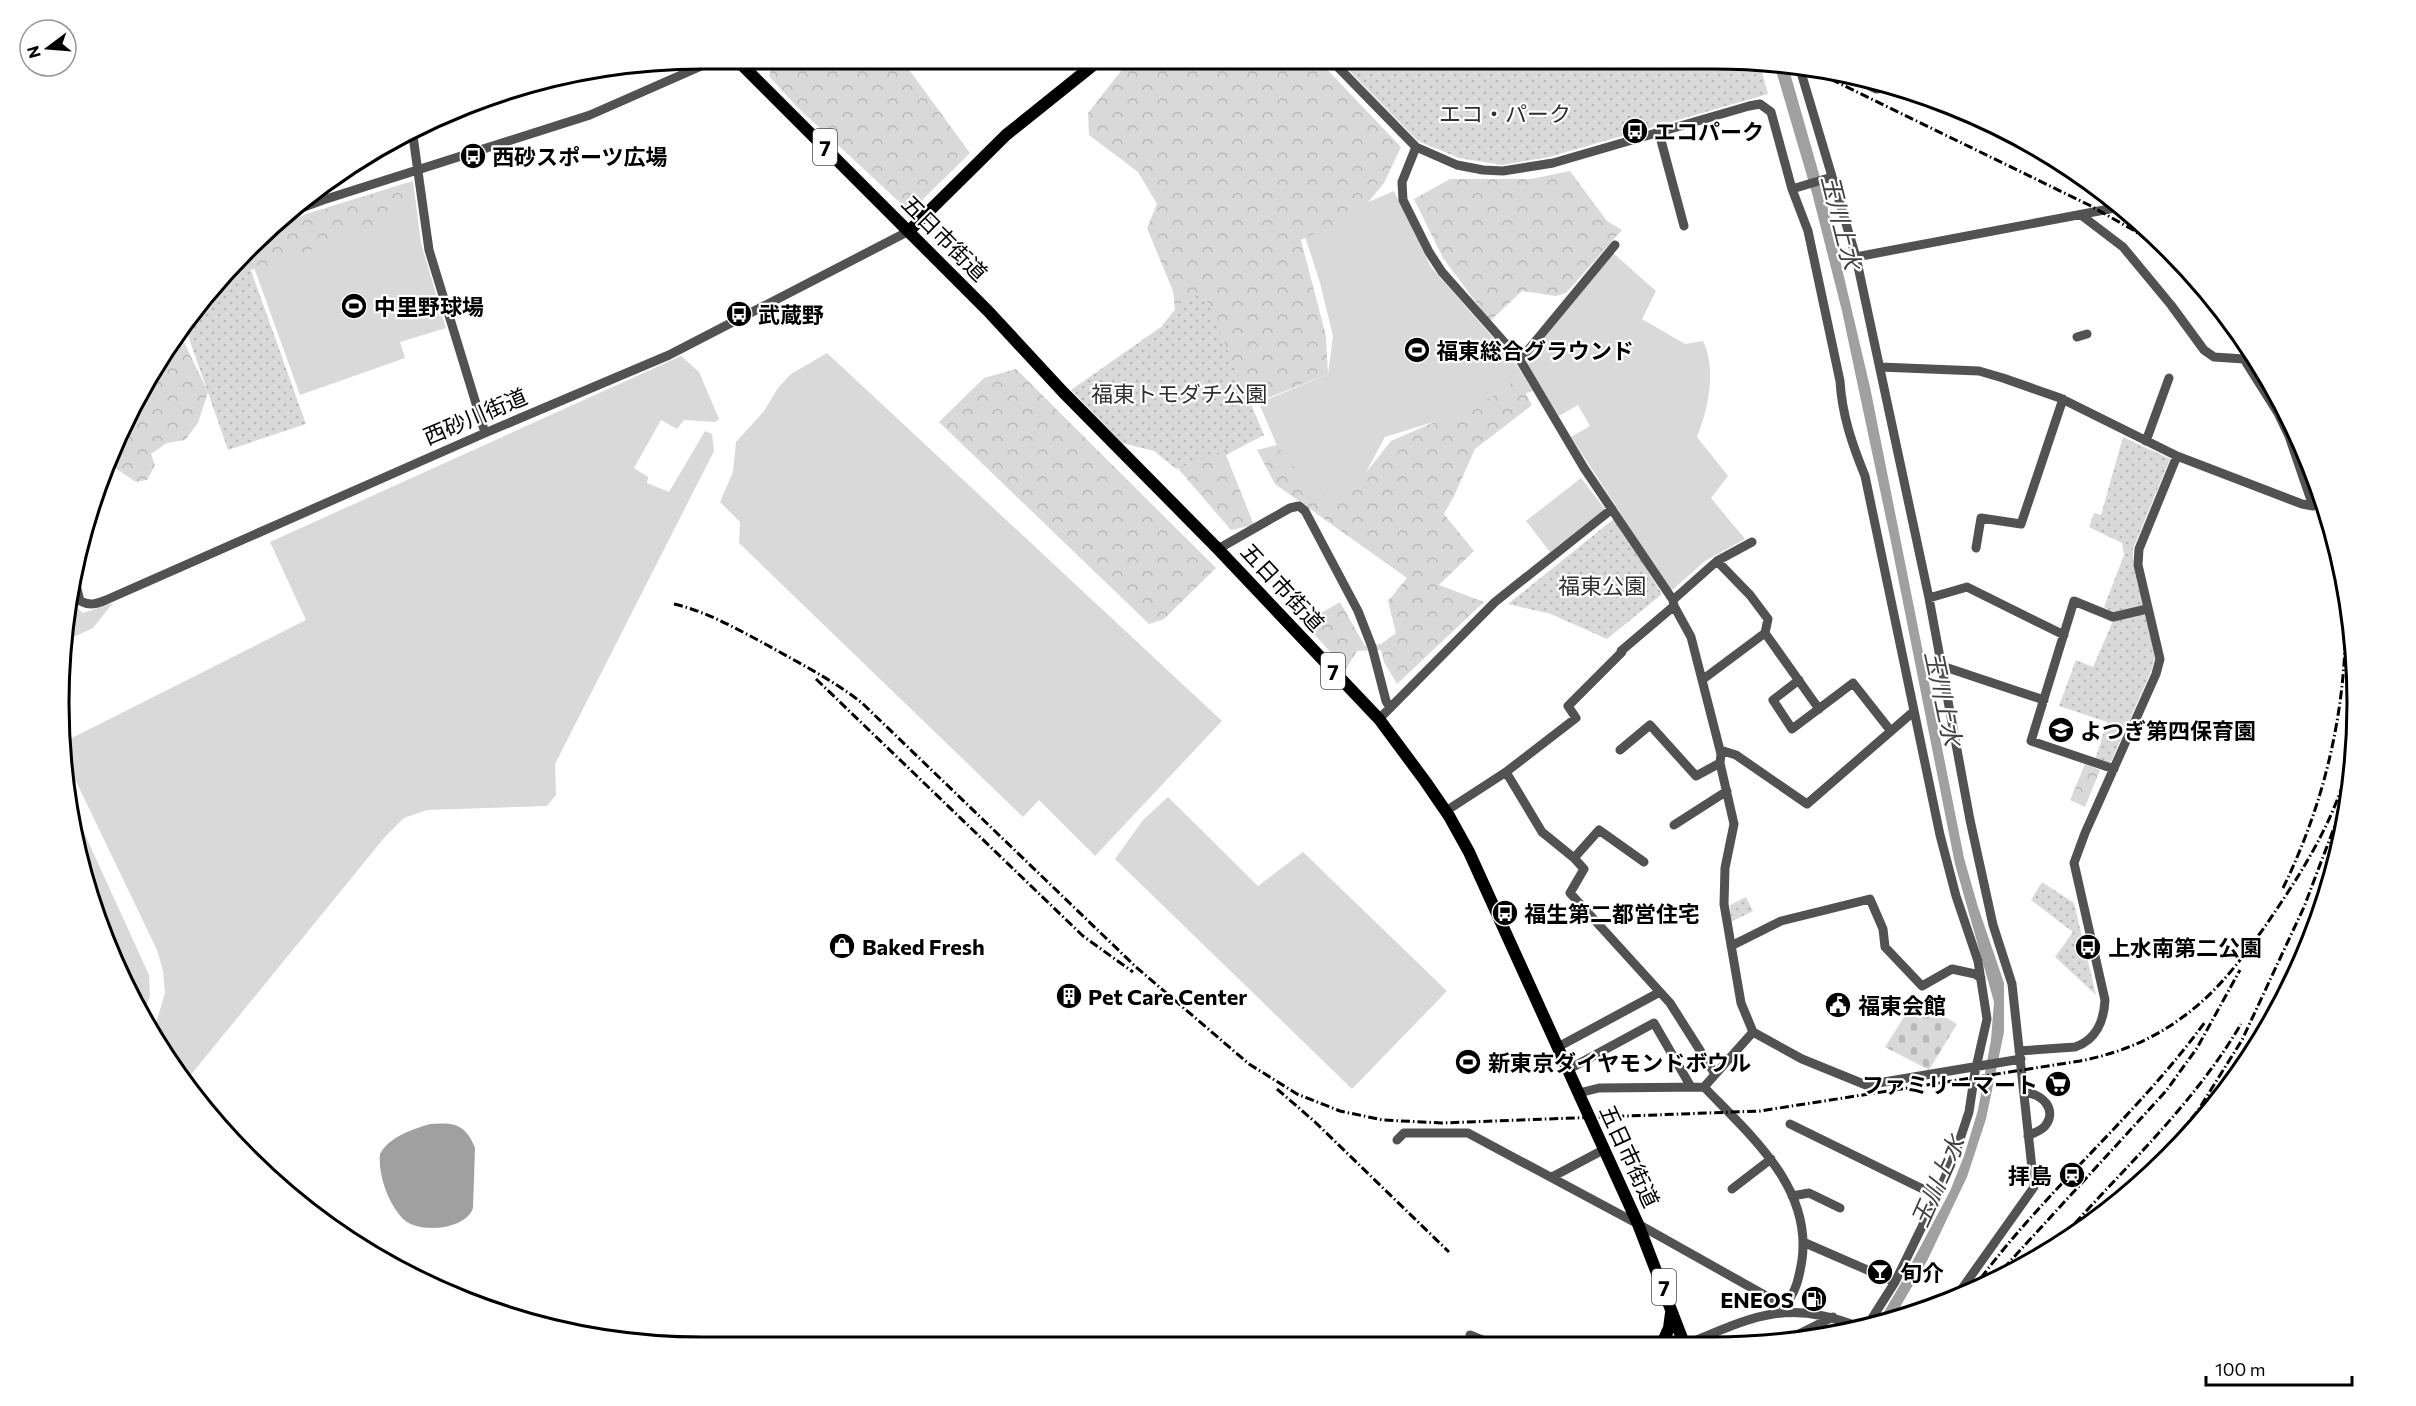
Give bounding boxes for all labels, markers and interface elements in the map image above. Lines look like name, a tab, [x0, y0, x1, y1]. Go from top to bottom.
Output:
north arrow	[18, 18, 78, 78]
text: N	[22, 44, 44, 61]
park label: エコ・パーク	[1439, 100, 1571, 127]
bus stop icon: エコパーク	[1620, 116, 1650, 146]
place label: エコパーク	[1654, 118, 1764, 145]
road number: 7	[813, 129, 837, 165]
bus stop icon: 西砂スポーツ広場	[458, 141, 488, 171]
place label: 西砂スポーツ広場	[492, 143, 668, 170]
water label: 玉川上水	[1816, 172, 1868, 275]
street label: 五日市街道	[897, 190, 993, 286]
sports icon: 中里野球場	[339, 291, 369, 321]
place label: 中里野球場	[374, 293, 484, 320]
bus stop icon: 武蔵野	[724, 299, 754, 329]
place label: 武蔵野	[758, 301, 824, 328]
sports icon: 福東総合グラウンド	[1402, 335, 1432, 365]
place label: 福東総合グラウンド	[1436, 337, 1634, 364]
park label: 福東トモダチ公園	[1091, 380, 1267, 407]
street label: 西砂川街道	[419, 382, 531, 450]
street label: 五日市街道	[1236, 538, 1330, 636]
park label: 福東公園	[1558, 572, 1646, 599]
water label: 玉川上水	[1920, 648, 1969, 751]
road number: 7	[1321, 653, 1345, 689]
school or university icon: よつぎ第四保育園	[2046, 715, 2076, 745]
place label: よつぎ第四保育園	[2080, 717, 2256, 744]
bus stop icon: 福生第二都営住宅	[1490, 898, 1520, 928]
place label: 福生第二都営住宅	[1524, 900, 1700, 927]
shop icon: Baked Fresh	[827, 931, 857, 961]
bus stop icon: 上水南第二公園	[2073, 932, 2103, 962]
place label: Baked Fresh	[862, 933, 985, 960]
place label: 上水南第二公園	[2108, 934, 2262, 961]
building icon: Pet Care Center	[1054, 981, 1084, 1011]
place label: Pet Care Center	[1088, 983, 1247, 1010]
public building icon: 福東会館	[1823, 990, 1853, 1020]
place label: 福東会館	[1858, 992, 1946, 1019]
sports icon: 新東京ダイヤモンドボウル	[1453, 1047, 1483, 1077]
place label: 新東京ダイヤモンドボウル	[1488, 1049, 1751, 1076]
supermarket icon: ファミリーマート	[2043, 1069, 2073, 1099]
place label: ファミリーマート	[1862, 1071, 2038, 1098]
street label: 五日市街道	[1595, 1100, 1665, 1212]
water label: 玉川上水	[1904, 1129, 1971, 1231]
station icon: 拝島	[2057, 1160, 2087, 1190]
place label: 拝島	[2008, 1162, 2052, 1189]
bar icon: 旬介	[1865, 1257, 1895, 1287]
place label: 旬介	[1900, 1259, 1944, 1286]
road number: 7	[1652, 1269, 1676, 1305]
fuel station icon: ENEOS	[1799, 1284, 1829, 1314]
place label: ENEOS	[1720, 1286, 1794, 1313]
scale bar	[2206, 1349, 2352, 1387]
text: 100 m	[2215, 1358, 2265, 1380]

